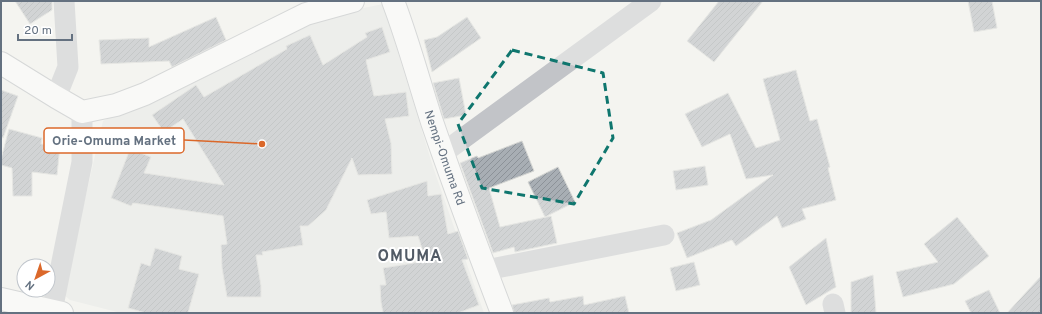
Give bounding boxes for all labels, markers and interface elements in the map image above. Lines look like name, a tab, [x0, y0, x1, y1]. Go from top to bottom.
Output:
scale bar	[18, 16, 72, 42]
text: 20 m	[24, 23, 52, 39]
street label: Nempi-Omuma Rd	[420, 108, 468, 208]
callout: Orie-Omuma Market	[44, 128, 184, 153]
text: Orie-Omuma Market	[52, 134, 176, 150]
district label: OMUMA	[377, 247, 443, 267]
north arrow	[16, 258, 56, 298]
text: N	[23, 277, 38, 293]

